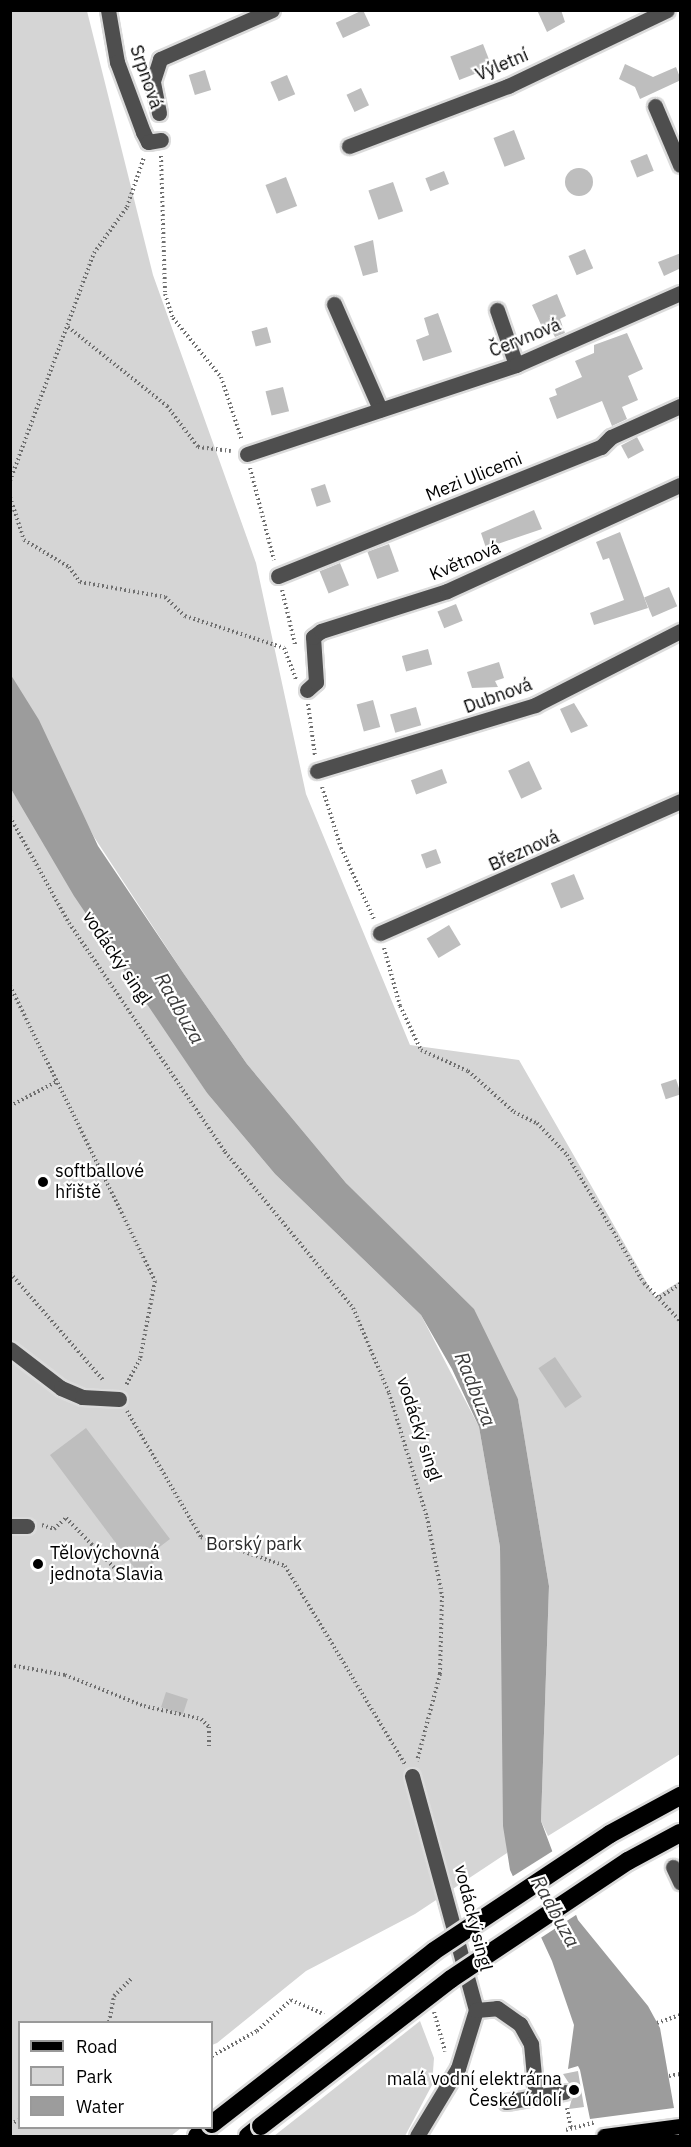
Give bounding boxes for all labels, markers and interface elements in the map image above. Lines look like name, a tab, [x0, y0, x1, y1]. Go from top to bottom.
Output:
street label: Srpnová	[125, 42, 167, 112]
street label: Výletní	[472, 44, 532, 86]
street label: Červnová	[486, 314, 564, 362]
street label: Mezi Ulicemi	[423, 448, 525, 506]
street label: Květnová	[426, 536, 504, 586]
street label: Dubnová	[461, 674, 535, 718]
street label: Březnová	[485, 826, 563, 876]
street label: vodácký singl	[78, 907, 156, 1009]
water label: Radbuza	[150, 968, 210, 1048]
place label: softballové hřiště	[55, 1161, 144, 1204]
marker: softballové hřiště	[36, 1175, 50, 1189]
water label: Radbuza	[450, 1348, 502, 1430]
street label: vodácký singl	[392, 1374, 446, 1484]
park label: Borský park	[206, 1533, 302, 1555]
place label: Tělovýchovná jednota Slavia	[50, 1543, 163, 1586]
marker: Tělovýchovná jednota Slavia	[31, 1557, 45, 1571]
street label: vodácký singl	[449, 1863, 497, 1973]
water label: Radbuza	[526, 1871, 586, 1951]
legend	[18, 2021, 213, 2129]
text: Road	[76, 2035, 117, 2058]
text: Park	[76, 2065, 112, 2088]
place label: malá vodní elektrárna České údolí	[387, 2069, 562, 2112]
marker: malá vodní elektrárna České údolí	[567, 2083, 581, 2097]
text: Water	[76, 2095, 124, 2118]

